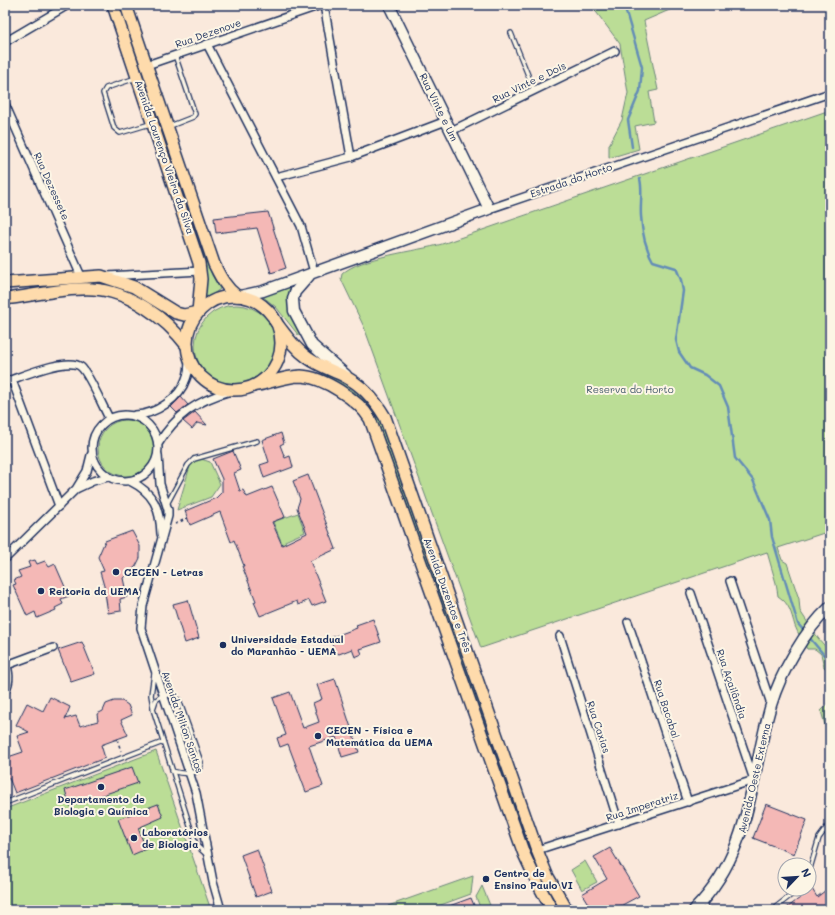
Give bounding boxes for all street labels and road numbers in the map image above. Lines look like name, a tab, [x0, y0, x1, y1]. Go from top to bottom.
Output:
street label: Rua Dezenove	[173, 15, 243, 51]
street label: Rua Vinte e Dois	[490, 58, 568, 106]
street label: Rua Vinte e Um	[416, 71, 462, 143]
street label: Avenida Lourenço Vieira da Silva	[132, 78, 198, 236]
street label: Rua Dezessete	[31, 150, 73, 222]
street label: Estrada do Horto	[528, 159, 614, 201]
street label: Avenida Duzentos e Três	[421, 536, 475, 654]
street label: Rua Açailândia	[714, 647, 750, 721]
street label: Avenida Milton Santos	[159, 669, 207, 775]
street label: Rua Bacabal	[651, 678, 683, 740]
street label: Rua Caxias	[584, 699, 614, 755]
street label: Avenida Oeste Externa	[734, 722, 774, 834]
street label: Rua Imperatriz	[604, 788, 680, 824]

